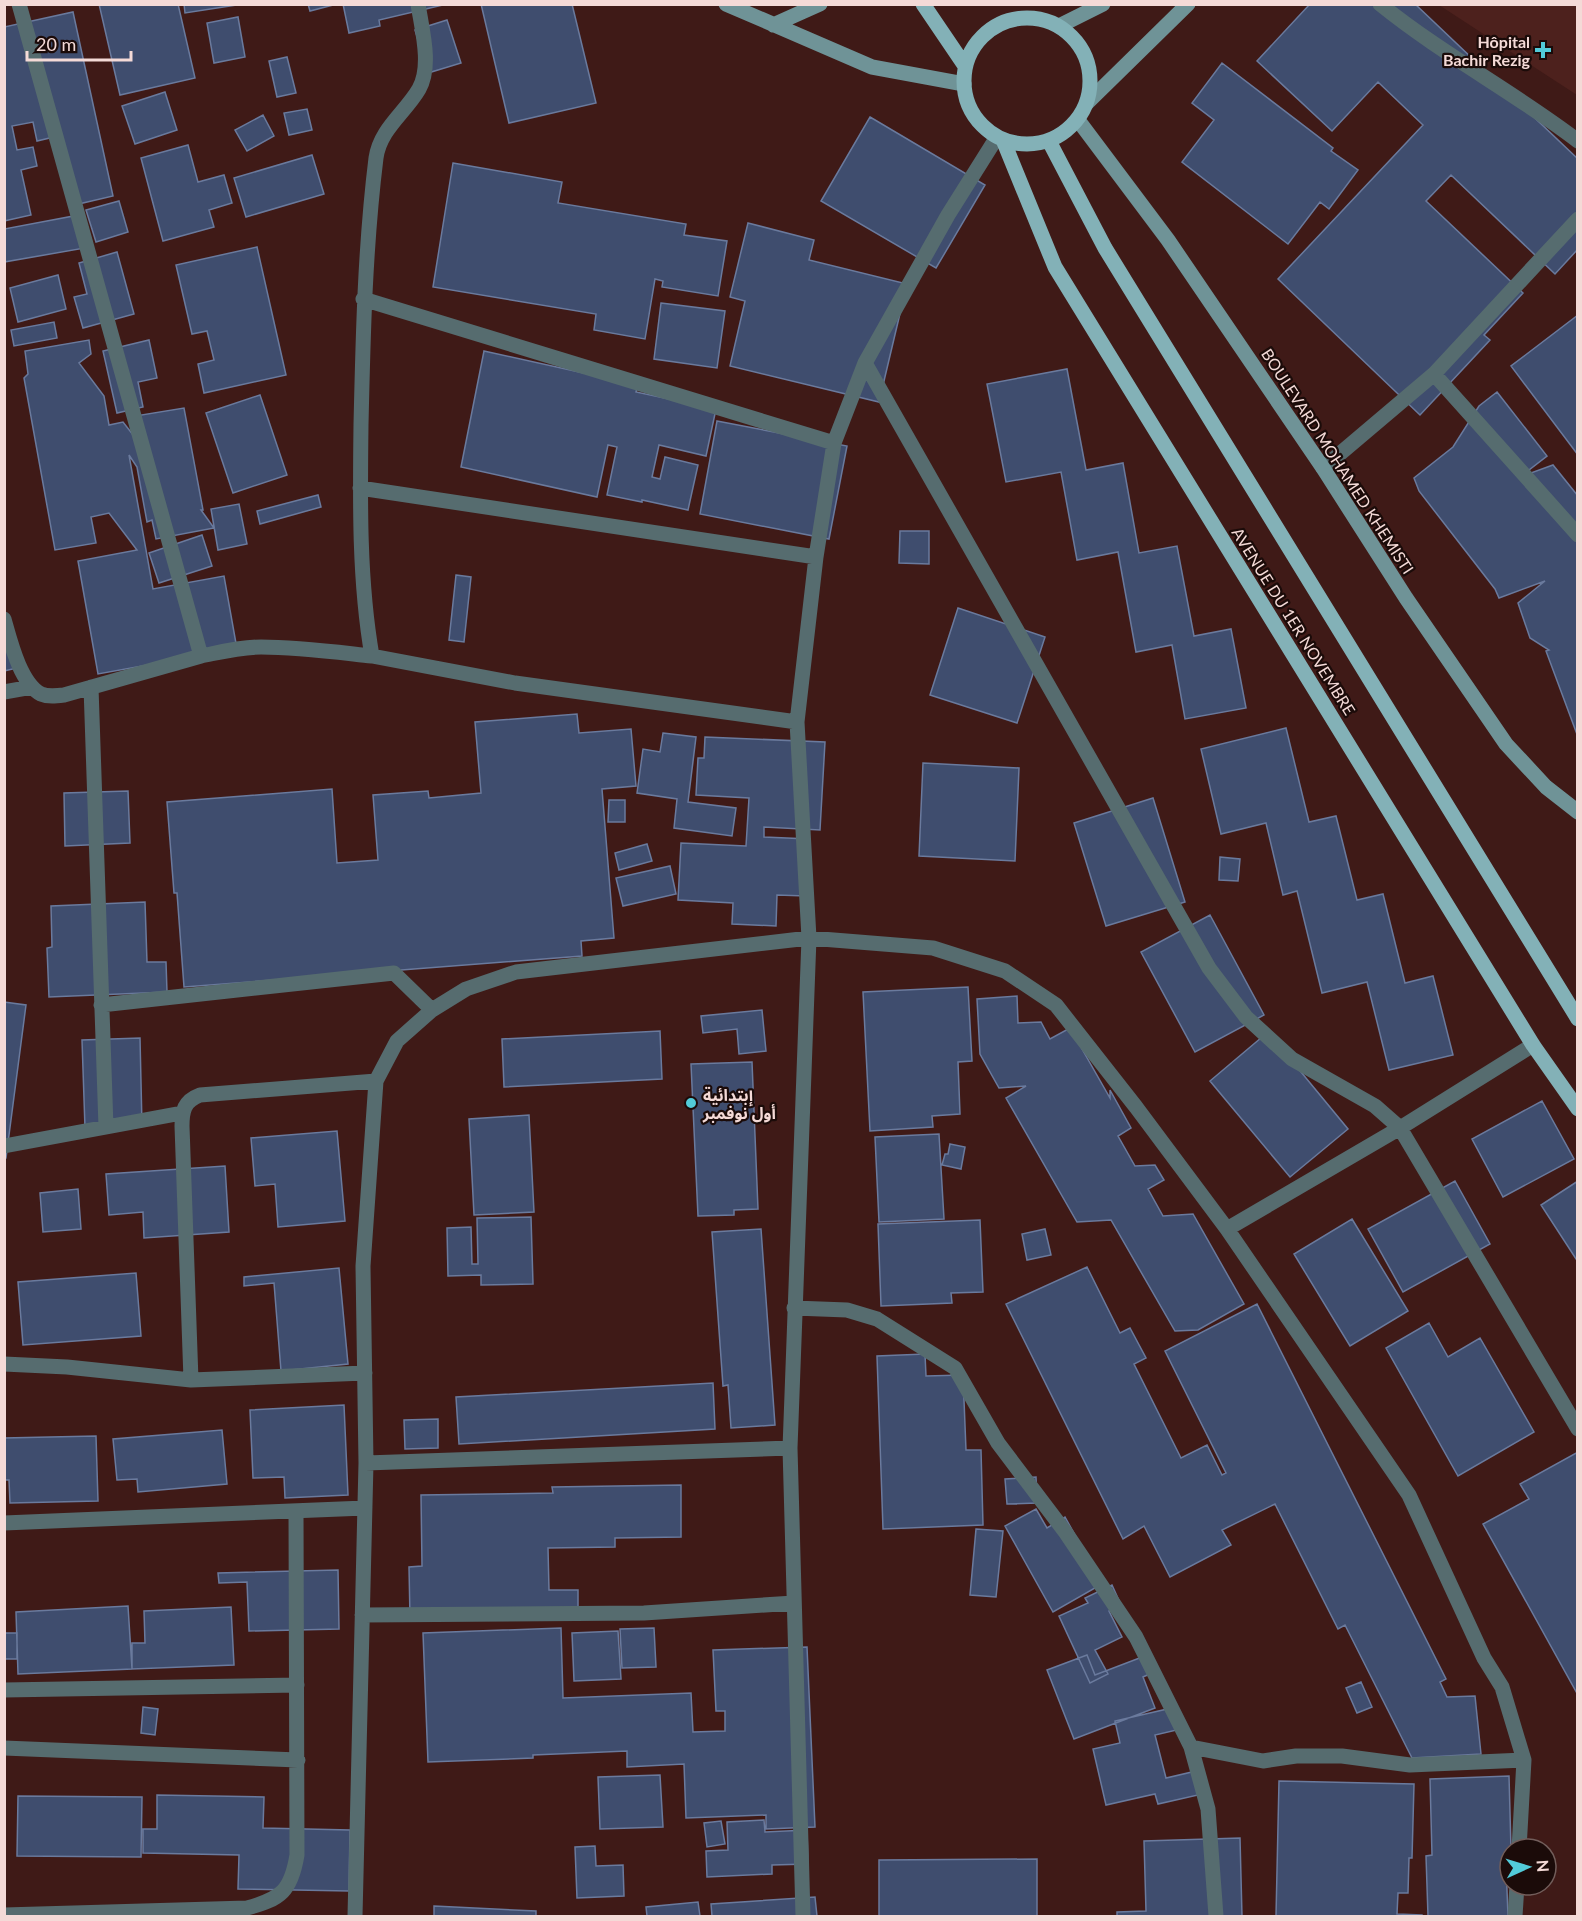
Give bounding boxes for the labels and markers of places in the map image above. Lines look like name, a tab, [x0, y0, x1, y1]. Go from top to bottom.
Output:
place label: Hôpital Bachir Rezig	[1443, 32, 1531, 69]
marker: Hôpital Bachir Rezig	[1534, 41, 1552, 59]
place label: إبتدائية أول نوفمبر	[702, 1085, 776, 1123]
marker: إبتدائية أول نوفمبر	[684, 1096, 698, 1110]

